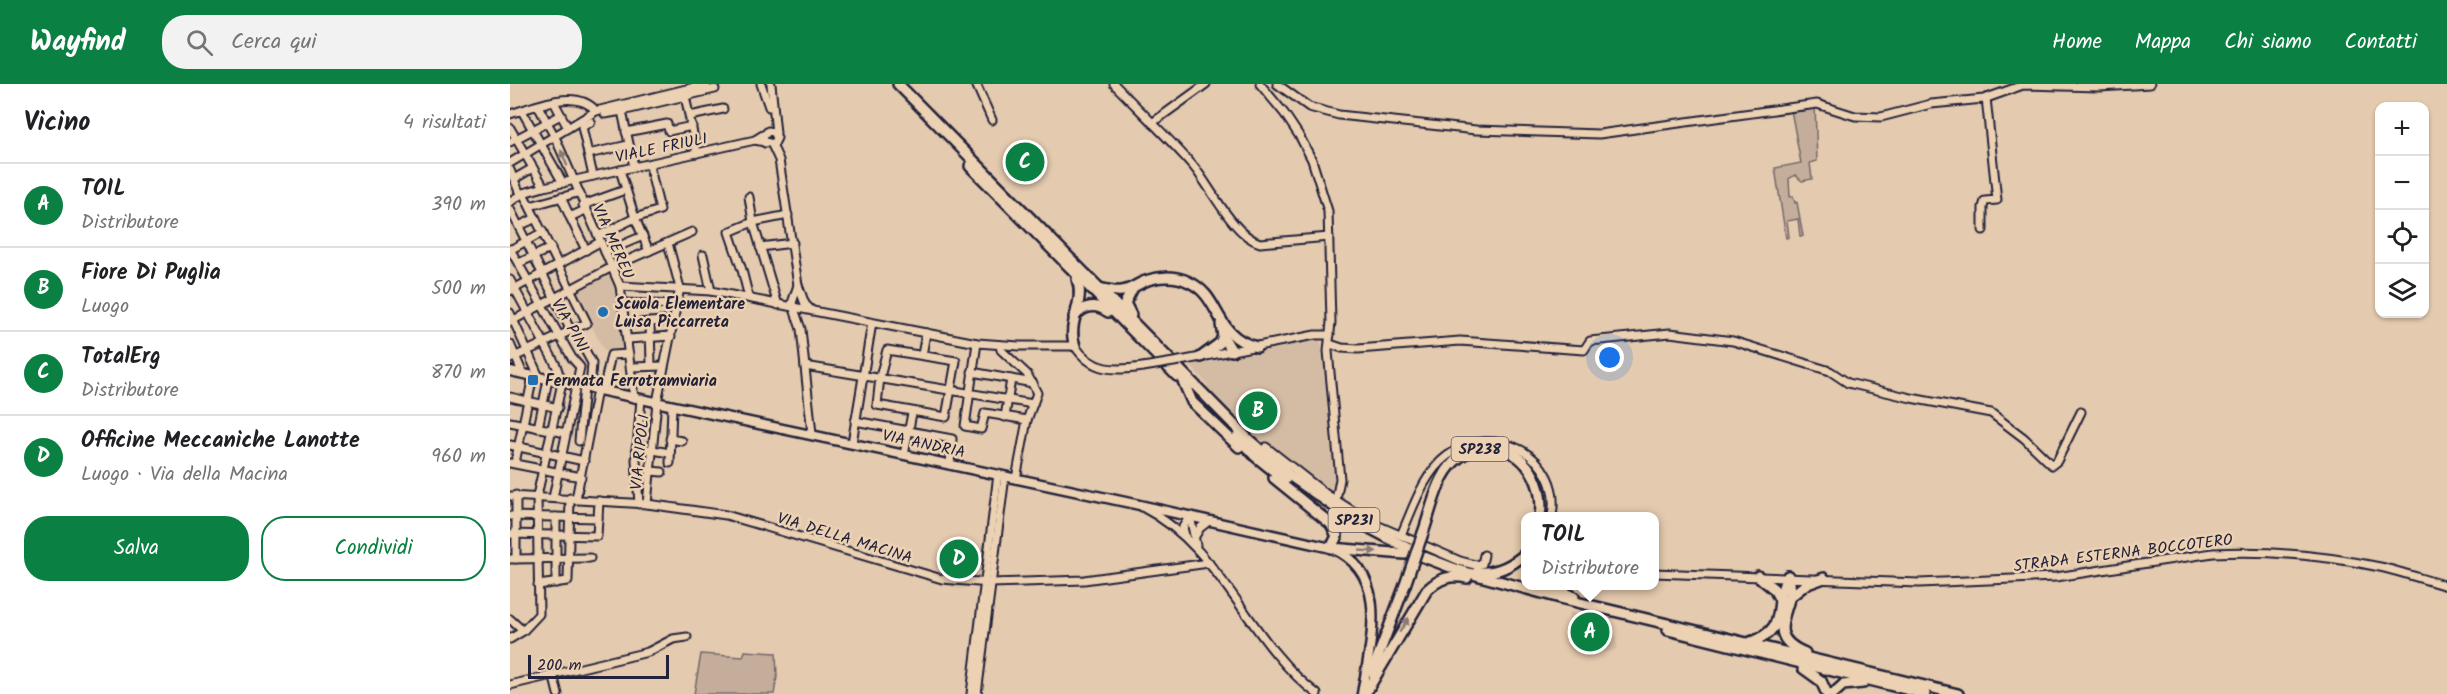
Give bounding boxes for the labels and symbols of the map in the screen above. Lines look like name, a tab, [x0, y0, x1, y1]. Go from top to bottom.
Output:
street label: VIALE FRIULI	[613, 126, 710, 170]
pin: C	[1006, 140, 1044, 184]
one-way arrow	[559, 149, 569, 167]
street label: VIA MEREU	[585, 200, 640, 284]
place label: Scuola Elementare Luisa Piccarreta	[615, 292, 745, 335]
street label: VIA PINI	[544, 294, 595, 358]
marker: Scuola Elementare Luisa Piccarreta	[596, 305, 610, 319]
your location	[1595, 343, 1624, 372]
place label: Fermata Ferrotramviaria	[545, 369, 717, 394]
marker: Fermata Ferrotramviaria	[526, 373, 540, 387]
pin: B	[1238, 388, 1278, 434]
street label: VIA RIPOLI	[624, 413, 657, 491]
street label: VIA ANDRIA	[880, 423, 968, 466]
road number: SP238	[1452, 437, 1508, 461]
street label: VIA DELLA MACINA	[774, 506, 916, 571]
road number: SP231	[1328, 508, 1380, 532]
street label: STRADA ESTERNA BOCCOTERO	[2012, 528, 2234, 579]
pin: D	[940, 536, 978, 582]
one-way arrow	[1359, 547, 1378, 556]
pin: A	[1570, 610, 1610, 654]
one-way arrow	[1399, 617, 1410, 633]
scale bar	[528, 652, 669, 680]

